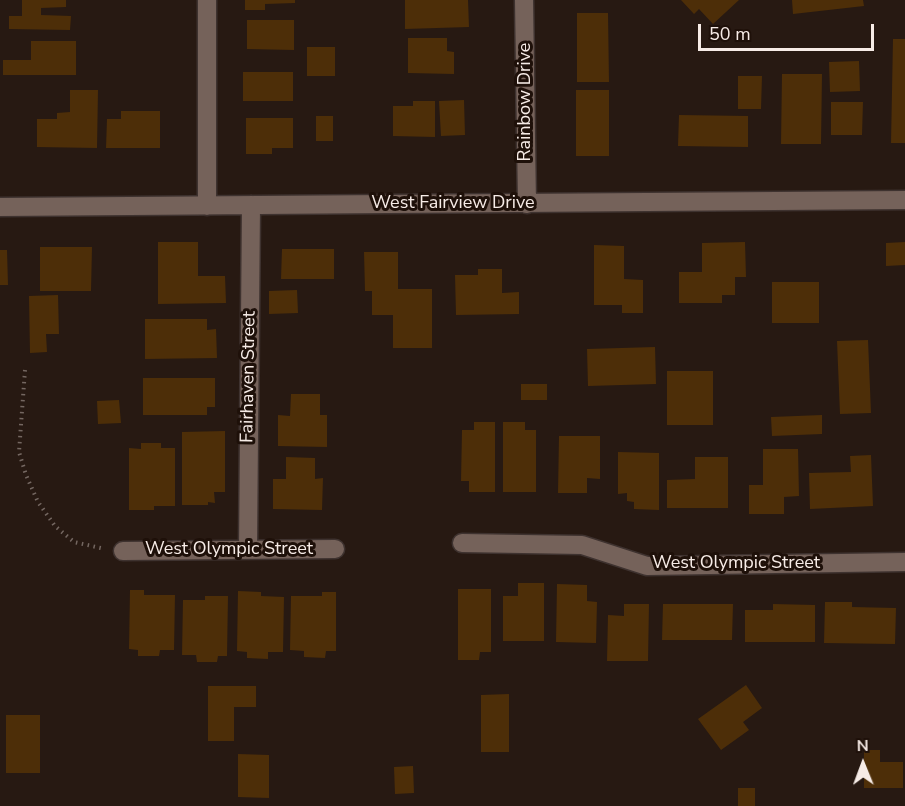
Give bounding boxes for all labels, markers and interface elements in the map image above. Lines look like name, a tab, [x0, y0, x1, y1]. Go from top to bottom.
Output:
scale bar	[701, 12, 876, 50]
text: 50 m	[709, 22, 751, 46]
street label: Rainbow Drive	[515, 43, 537, 161]
street label: West Fairview Drive	[371, 193, 535, 215]
street label: Fairhaven Street	[237, 311, 261, 443]
street label: West Olympic Street	[145, 539, 313, 561]
street label: West Olympic Street	[652, 553, 820, 575]
north arrow	[833, 734, 893, 794]
text: N	[857, 735, 869, 757]

